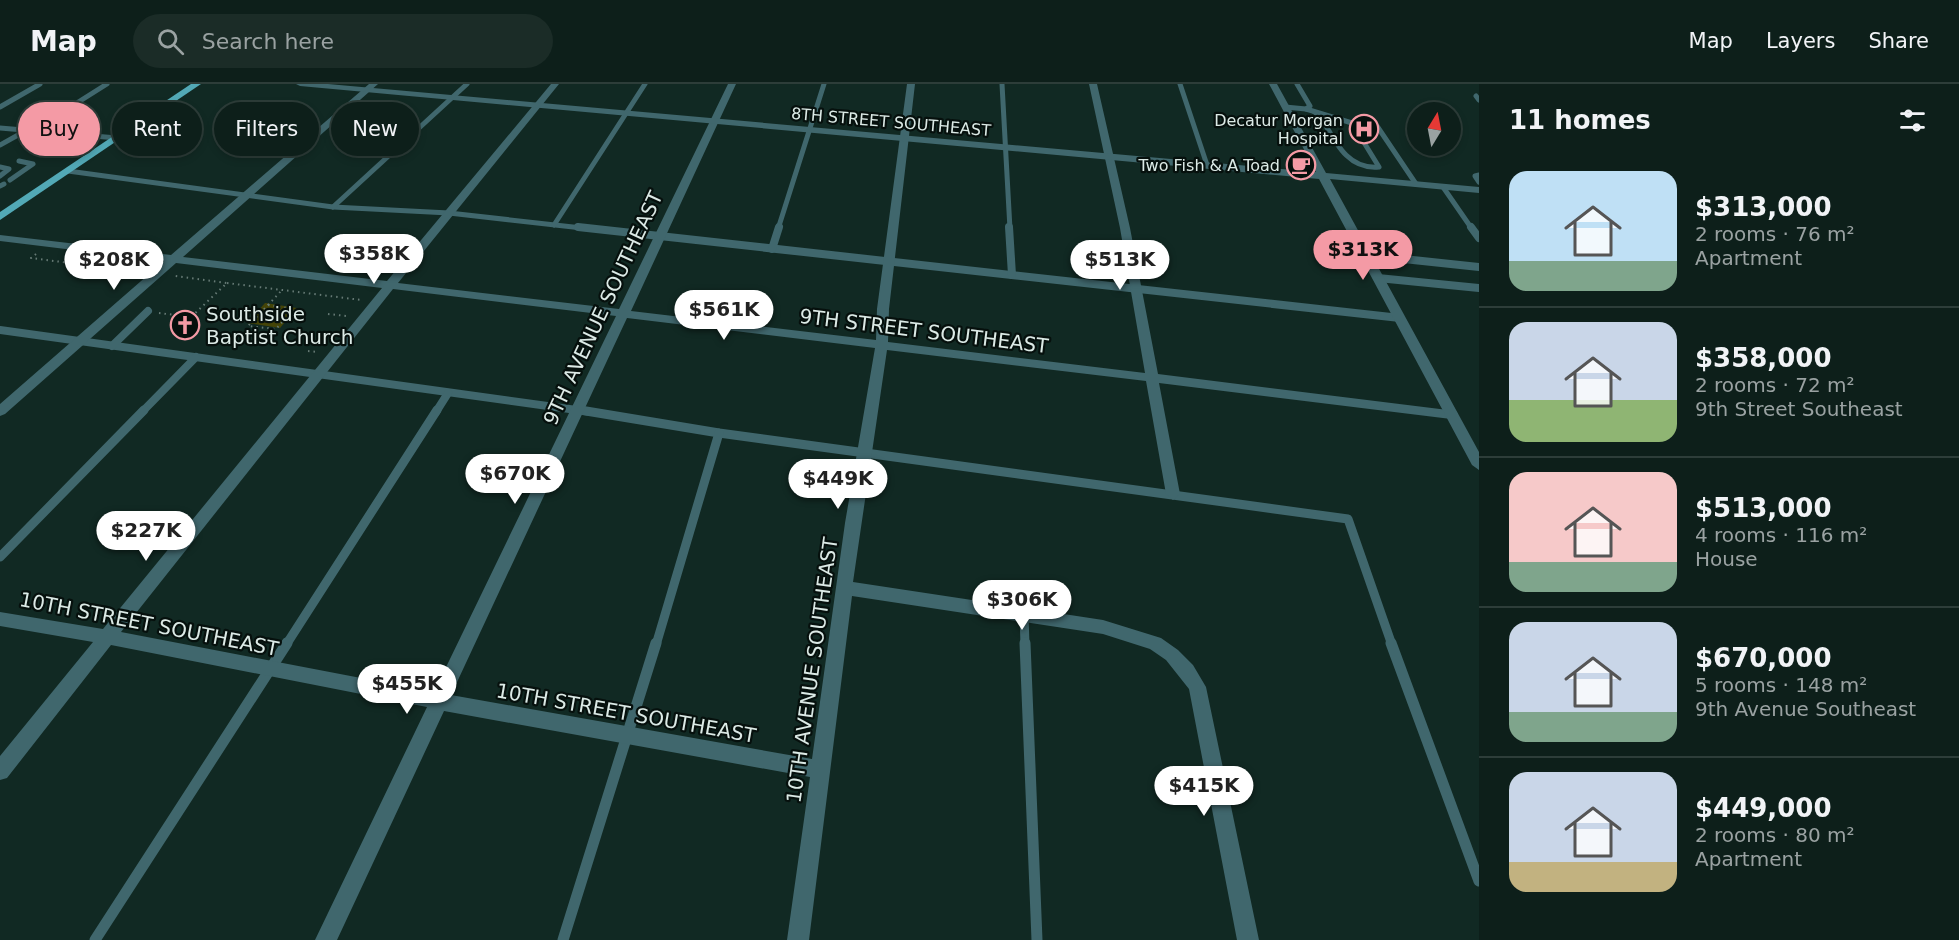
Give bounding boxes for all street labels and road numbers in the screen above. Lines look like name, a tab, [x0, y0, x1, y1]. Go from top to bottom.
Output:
street label: 8TH STREET SOUTHEAST	[790, 104, 992, 140]
street label: 9TH AVENUE SOUTHEAST	[538, 187, 668, 429]
street label: 9TH STREET SOUTHEAST	[798, 304, 1051, 358]
street label: 10TH AVENUE SOUTHEAST	[781, 535, 843, 804]
street label: 10TH STREET SOUTHEAST	[17, 587, 281, 661]
street label: 10TH STREET SOUTHEAST	[494, 678, 758, 748]

